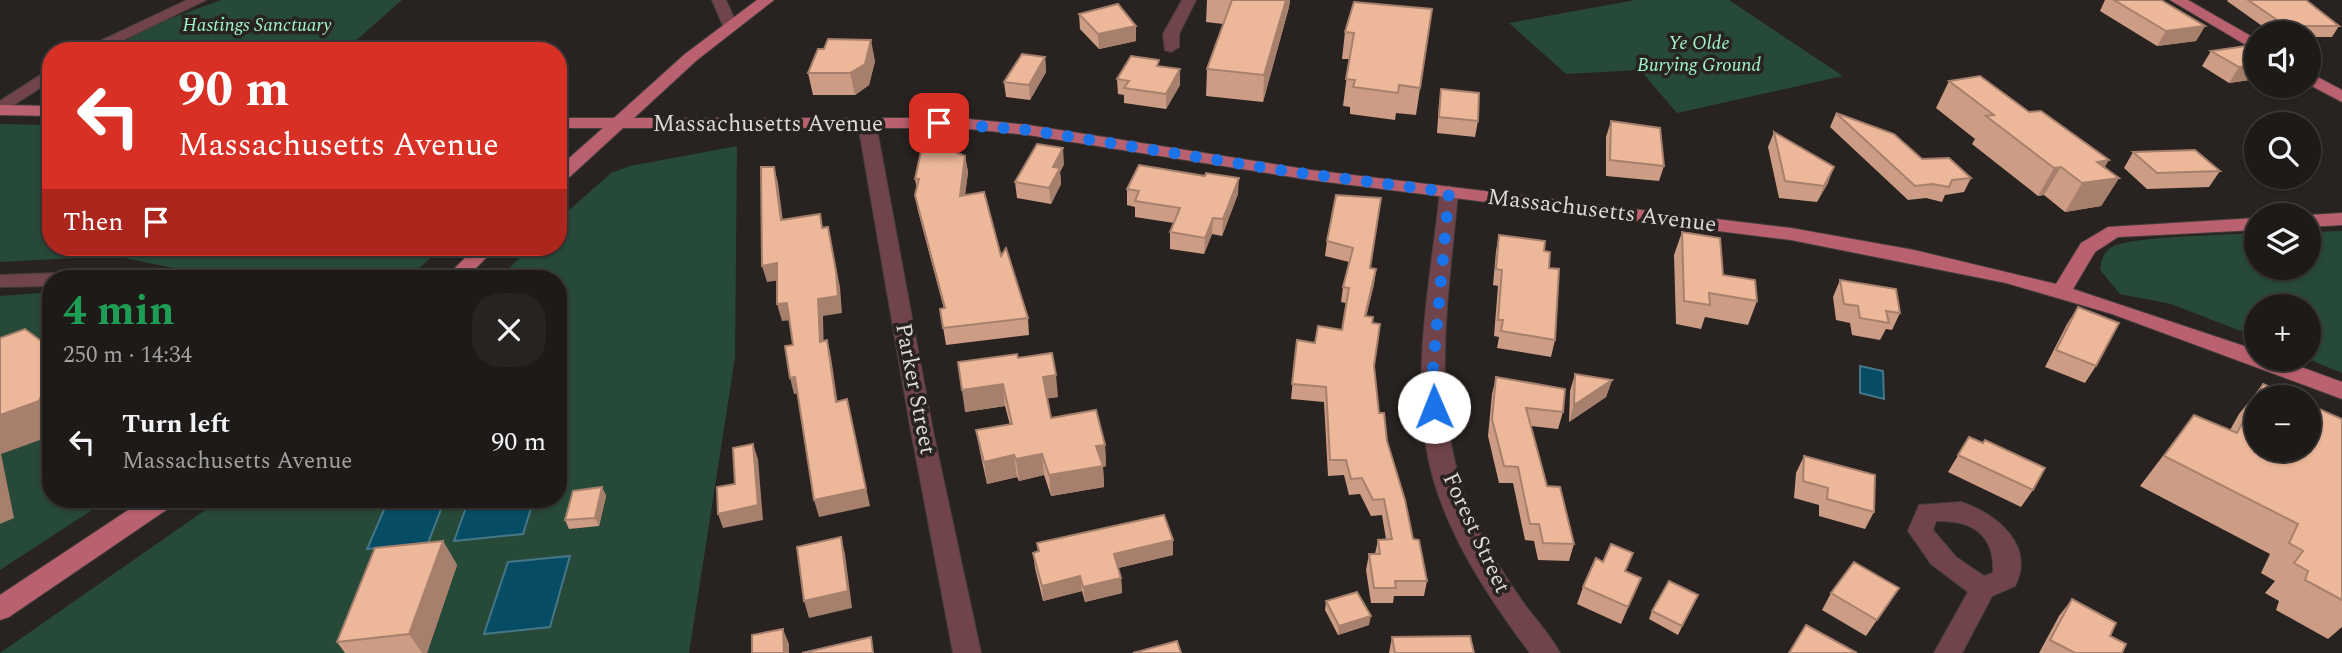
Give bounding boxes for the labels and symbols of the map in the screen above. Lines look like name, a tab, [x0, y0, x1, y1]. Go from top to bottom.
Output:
park label: Hastings Sanctuary	[182, 11, 332, 40]
park label: Ye Olde Burying Ground	[1637, 29, 1761, 80]
pin	[909, 93, 969, 153]
street label: Massachusetts Avenue	[653, 107, 883, 142]
street label: Massachusetts Avenue	[1485, 180, 1719, 242]
street label: Parker Street	[885, 320, 945, 458]
position arrow	[1397, 370, 1471, 444]
street label: Forest Street	[1433, 467, 1519, 599]

